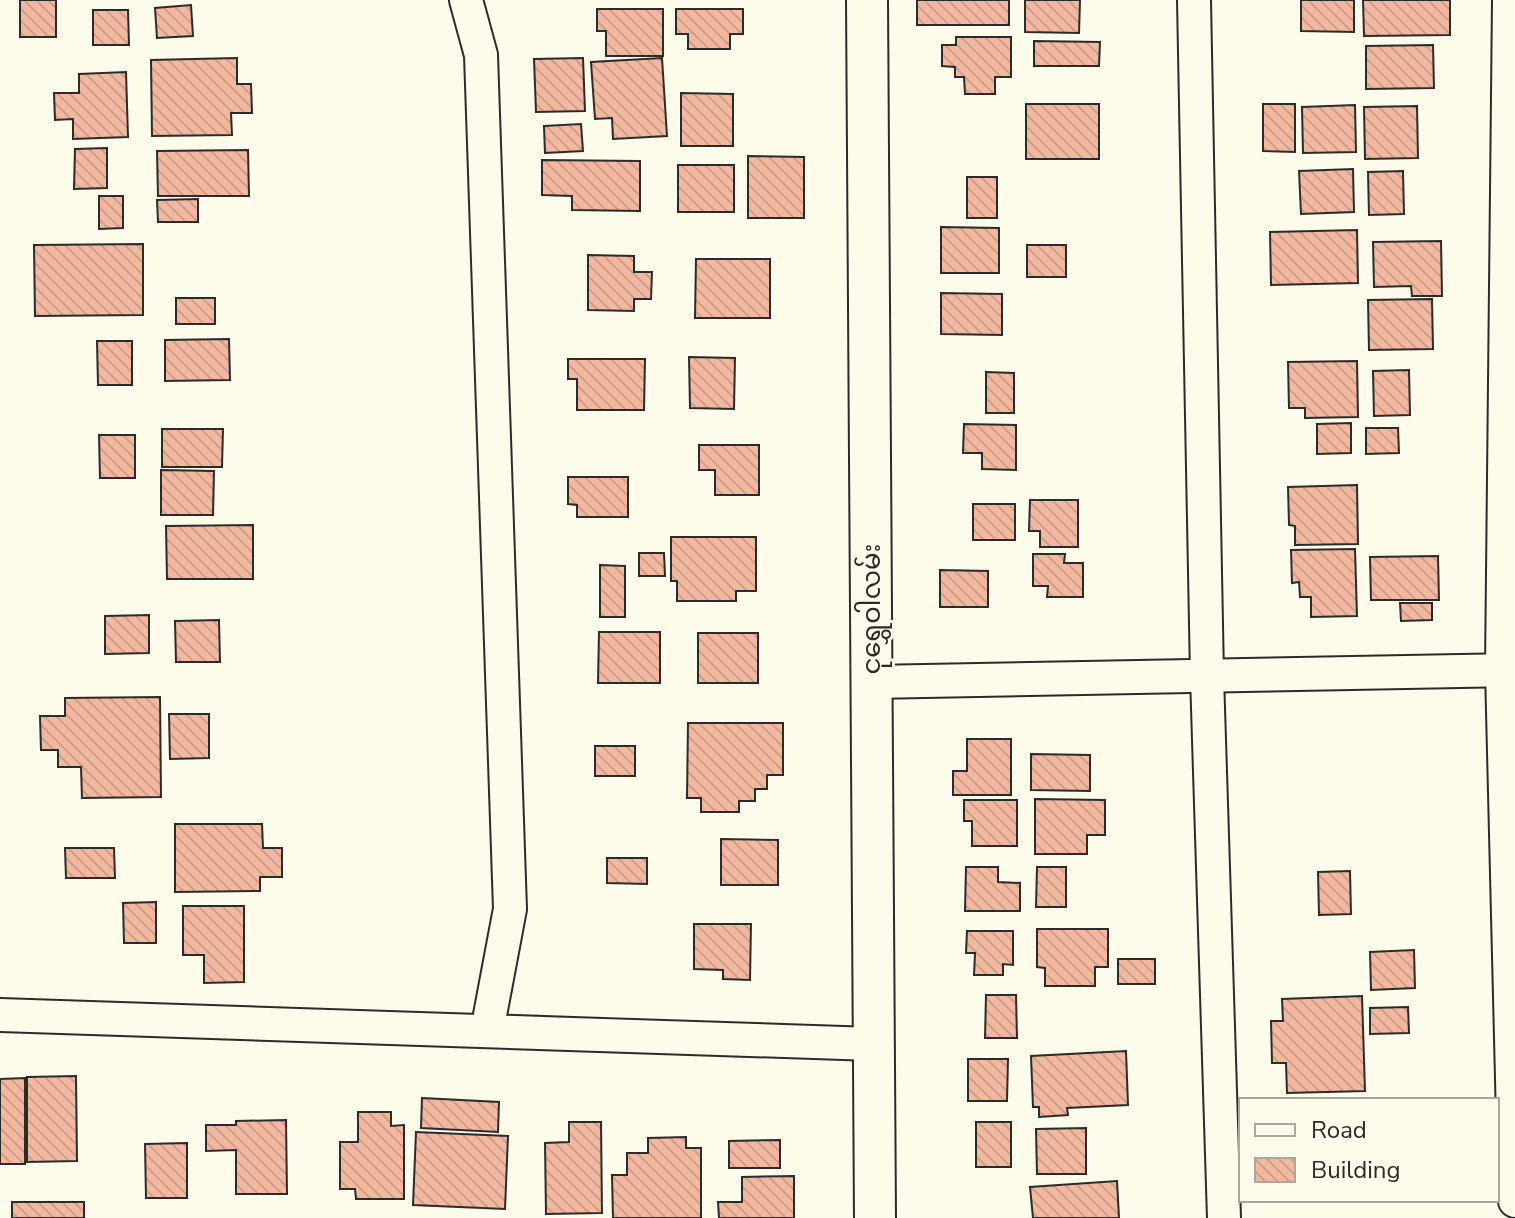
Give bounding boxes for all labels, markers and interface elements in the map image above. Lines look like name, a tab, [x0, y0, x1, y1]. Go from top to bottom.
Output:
street label: ငုရွှေဝါလမ်း	[854, 543, 892, 675]
legend	[1239, 1098, 1499, 1202]
text: Road	[1311, 1114, 1367, 1146]
text: Building	[1311, 1154, 1401, 1186]

